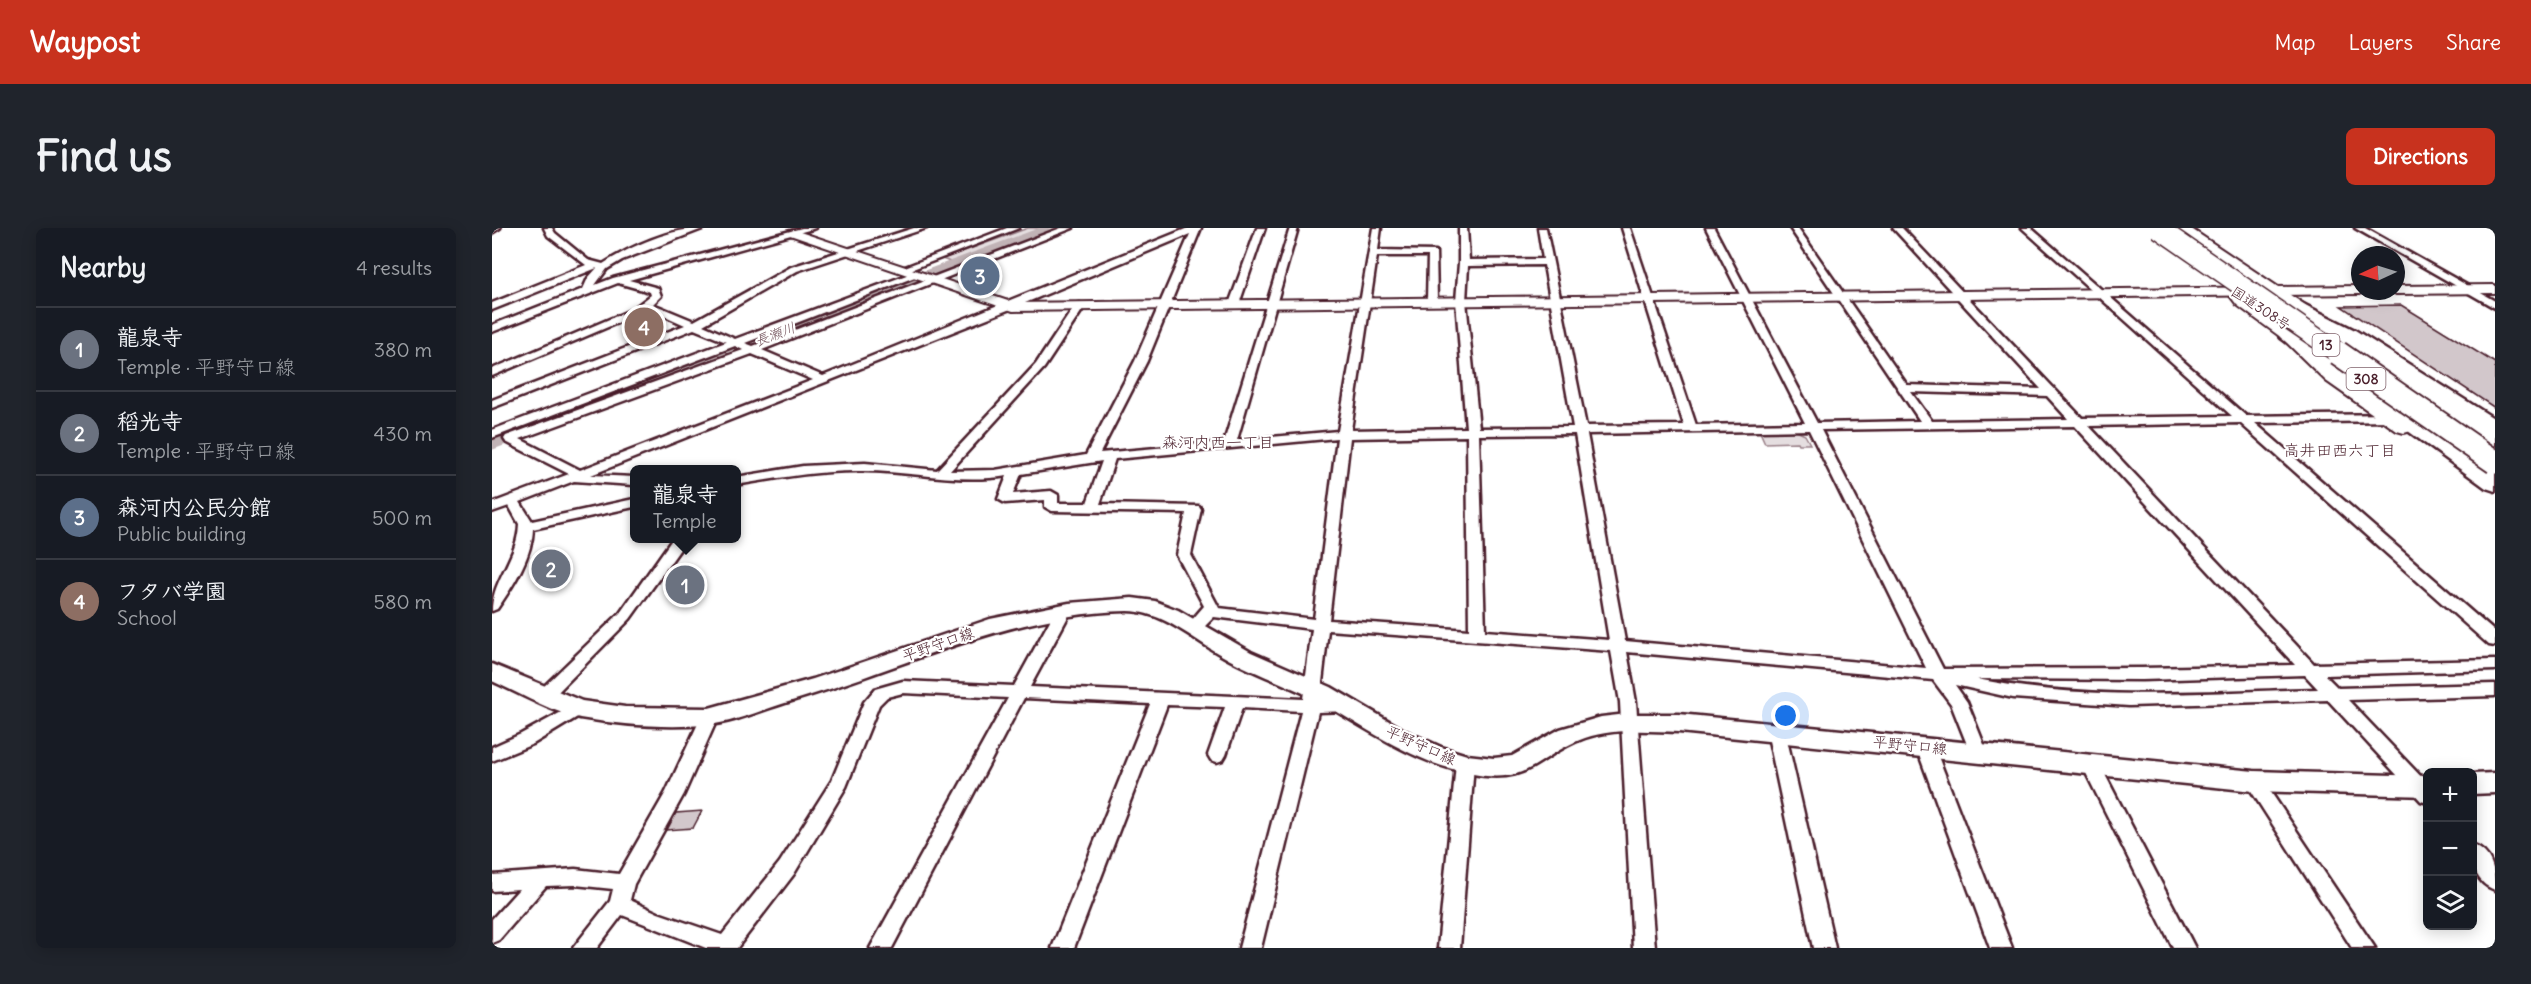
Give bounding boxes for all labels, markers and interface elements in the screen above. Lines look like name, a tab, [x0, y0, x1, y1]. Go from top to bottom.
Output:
text: Waypost	[30, 24, 140, 60]
text: Map	[2275, 29, 2315, 56]
text: Layers	[2348, 29, 2413, 56]
text: Share	[2446, 29, 2501, 56]
button: Directions	[2346, 128, 2495, 185]
text: Find us	[36, 130, 172, 182]
north arrow	[2351, 246, 2405, 300]
text: Nearby	[60, 251, 146, 284]
pin: 3	[960, 254, 1000, 298]
text: 4 results	[356, 255, 432, 280]
street label: 国道308号	[2228, 282, 2294, 334]
pin: 4	[624, 304, 664, 350]
water label: 長瀬川	[752, 318, 798, 350]
text: 龍泉寺	[117, 323, 183, 351]
road number: 13	[2312, 334, 2340, 356]
text: 1	[76, 337, 83, 362]
text: 380 m	[374, 337, 432, 362]
text: Temple · 平野守口線	[117, 354, 295, 379]
road number: 308	[2346, 368, 2386, 390]
text: 稻光寺	[117, 407, 183, 435]
text: 2	[74, 421, 85, 446]
text: 430 m	[374, 421, 432, 446]
district label: 森河内西一丁目	[1162, 432, 1274, 452]
text: Temple · 平野守口線	[117, 438, 295, 463]
district label: 高井田西六丁目	[2284, 440, 2396, 460]
popup	[630, 465, 741, 543]
text: 龍泉寺	[652, 480, 719, 508]
text: 森河内公民分館	[117, 493, 271, 521]
text: 3	[74, 505, 85, 530]
text: 500 m	[372, 505, 432, 530]
text: Temple	[652, 508, 717, 533]
text: Public building	[117, 521, 246, 546]
pin: 2	[532, 546, 570, 592]
pin: 1	[666, 562, 704, 608]
text: フタバ学園	[117, 577, 227, 605]
text: 4	[74, 589, 85, 614]
text: 580 m	[374, 589, 432, 614]
text: School	[117, 605, 177, 630]
street label: 平野守口線	[899, 623, 977, 665]
your location	[1771, 701, 1800, 730]
street label: 平野守口線	[1383, 721, 1459, 769]
street label: 平野守口線	[1872, 732, 1948, 758]
map controls	[2423, 768, 2477, 930]
button: +	[2423, 768, 2477, 822]
button: −	[2423, 822, 2477, 876]
button: layers	[2423, 876, 2477, 930]

